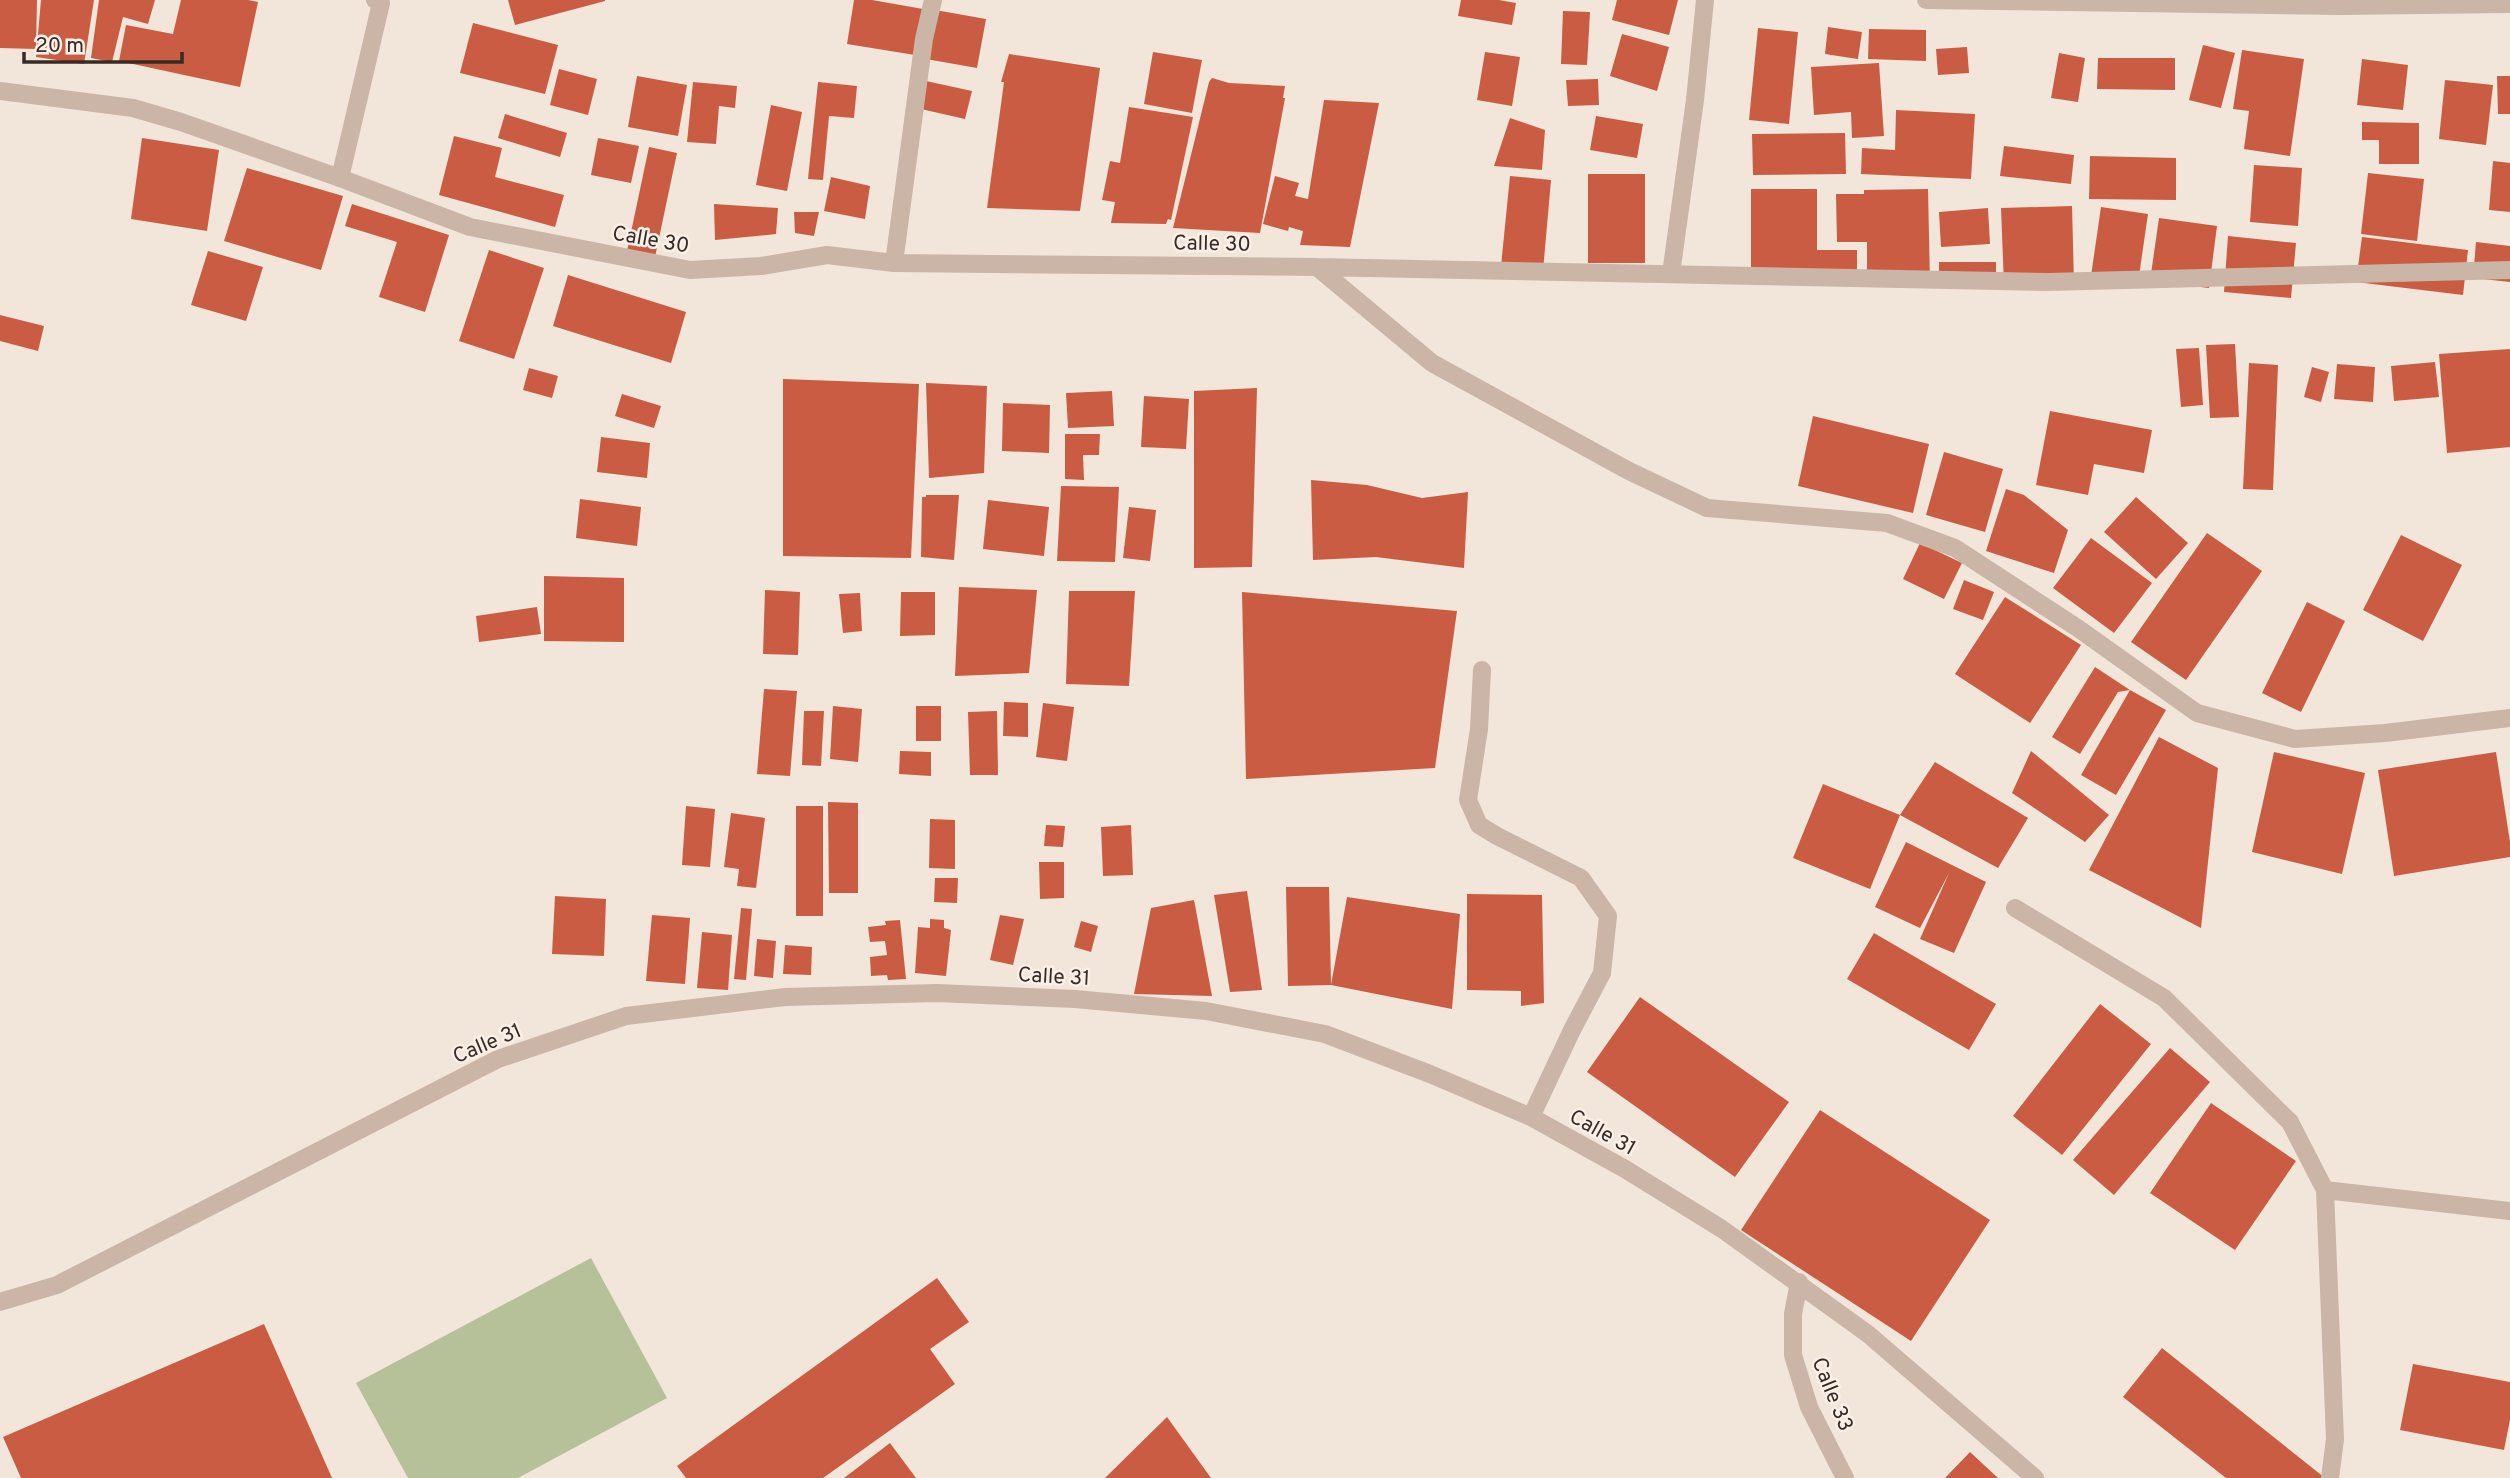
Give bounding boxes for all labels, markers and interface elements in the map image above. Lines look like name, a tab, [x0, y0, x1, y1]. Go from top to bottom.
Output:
scale bar	[24, 21, 182, 65]
text: 20 m	[35, 33, 84, 60]
street label: Calle 30	[610, 220, 691, 261]
street label: Calle 30	[1173, 230, 1251, 259]
street label: Calle 31	[1017, 962, 1091, 993]
street label: Calle 31	[449, 1018, 526, 1071]
street label: Calle 31	[1564, 1104, 1640, 1163]
street label: Calle 33	[1805, 1354, 1859, 1435]

